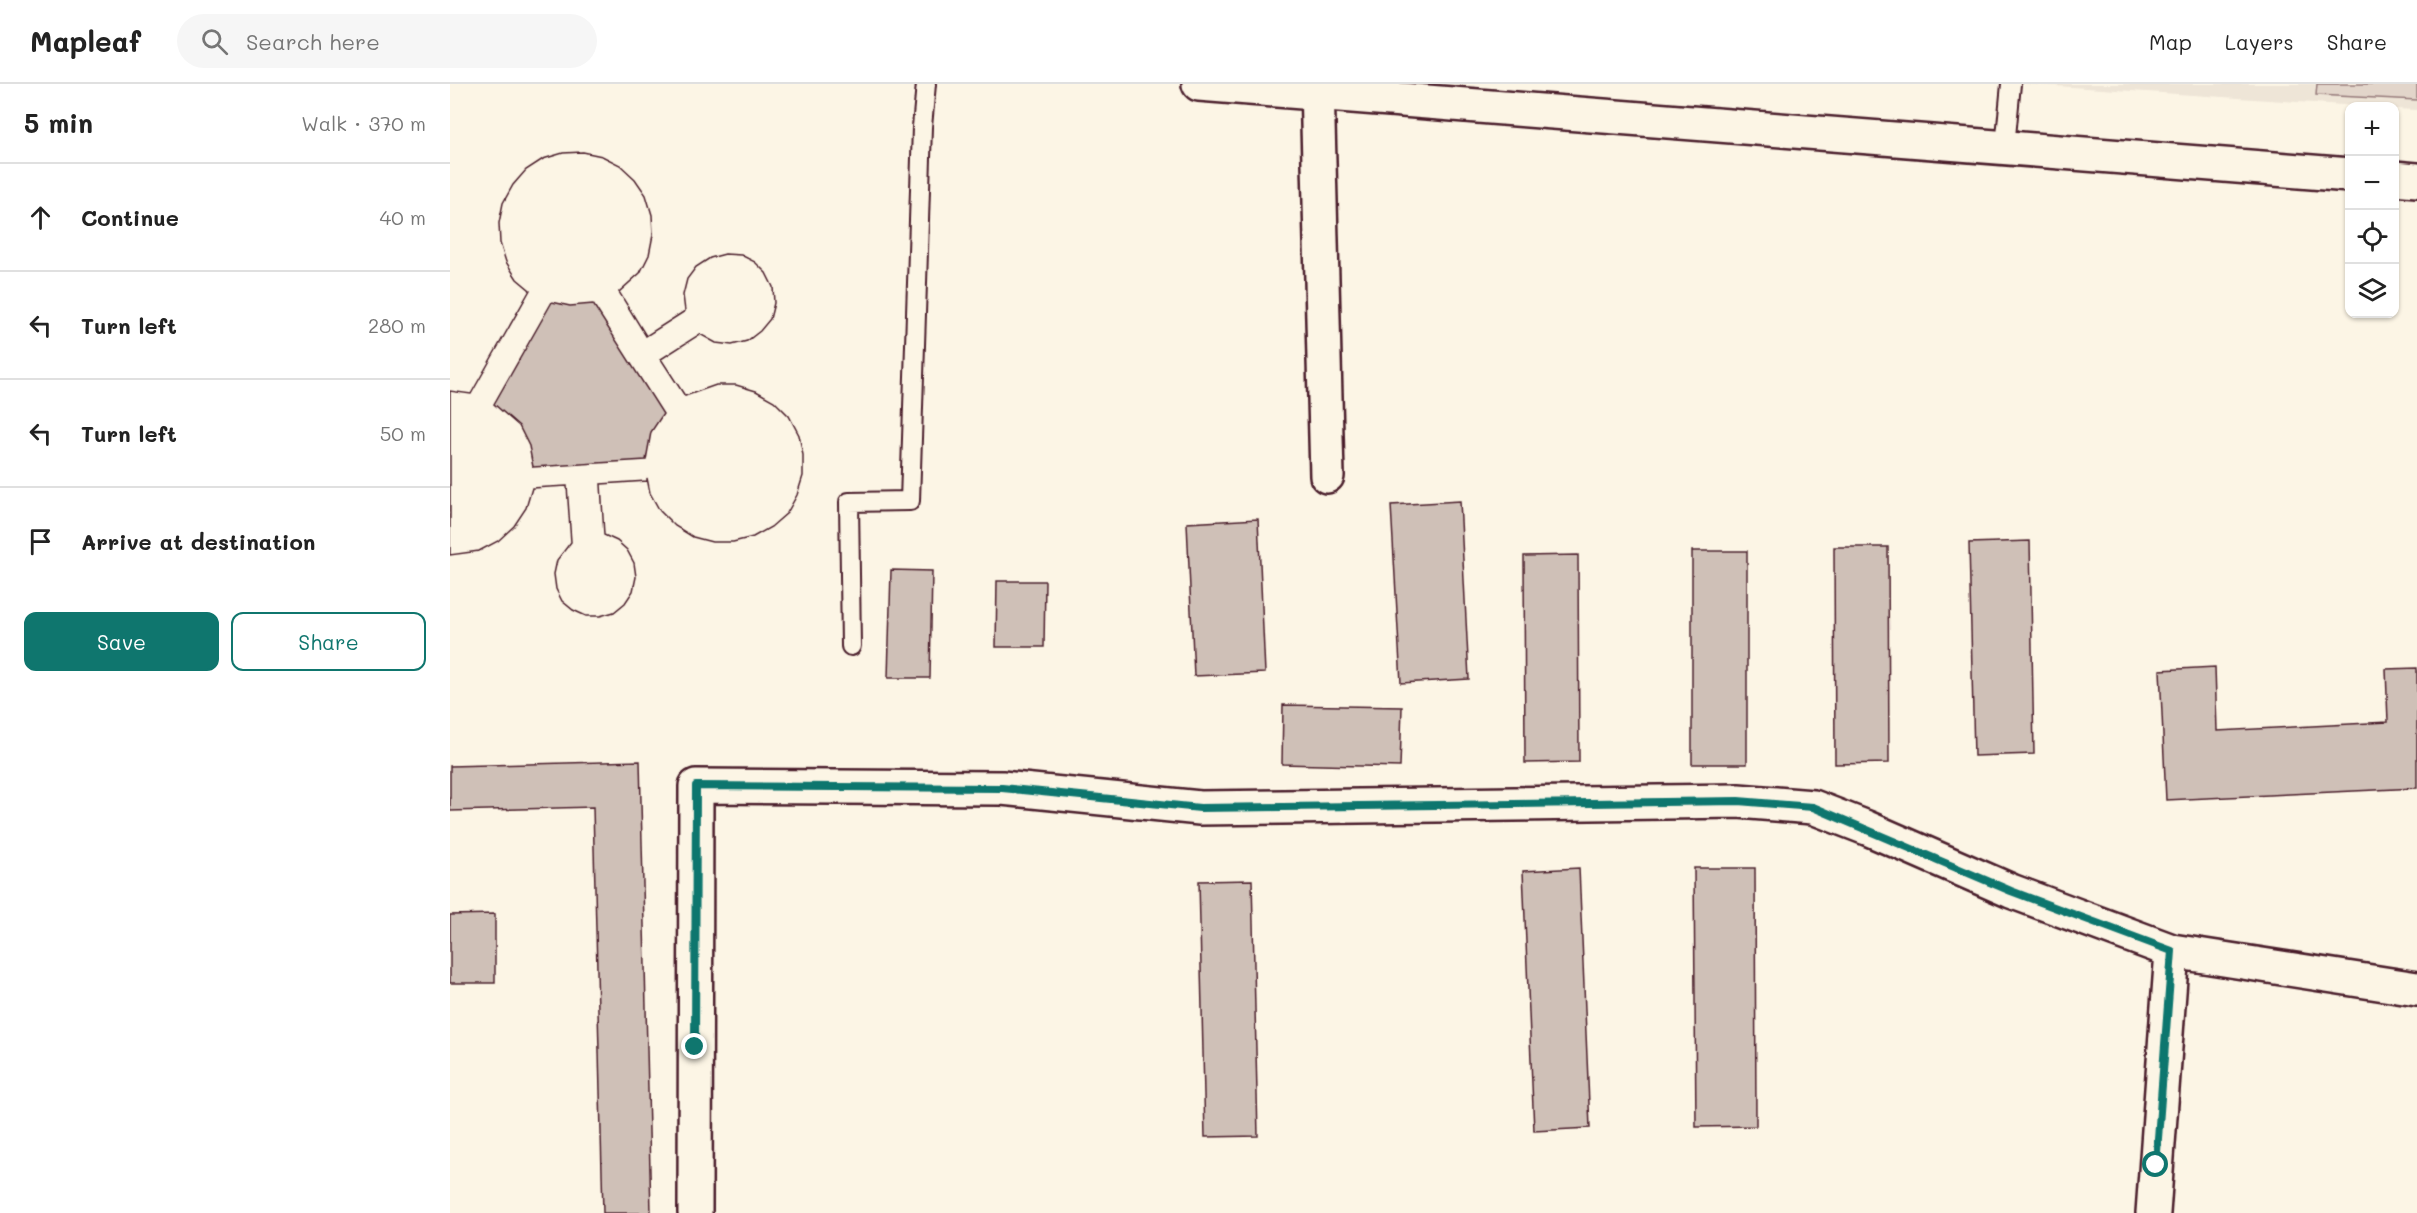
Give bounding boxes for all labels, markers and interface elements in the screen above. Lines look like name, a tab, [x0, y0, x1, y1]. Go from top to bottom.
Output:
search box	[177, 14, 597, 68]
text: Mapleaf	[30, 23, 141, 59]
icon: search	[198, 25, 231, 58]
text: Search here	[246, 27, 380, 56]
text: Map	[2149, 28, 2192, 55]
text: Layers	[2225, 28, 2294, 55]
text: Share	[2327, 28, 2387, 55]
map controls	[2345, 102, 2399, 318]
button: +	[2345, 102, 2399, 156]
text: 5 min	[24, 106, 93, 140]
text: Walk · 370 m	[301, 110, 426, 136]
button: −	[2345, 156, 2399, 210]
icon: ahead	[24, 201, 57, 234]
text: Continue	[81, 203, 179, 232]
text: 40 m	[380, 204, 426, 230]
button: locate	[2345, 210, 2399, 264]
button: layers	[2345, 264, 2399, 318]
icon: left	[24, 309, 57, 342]
text: Turn left	[81, 311, 177, 340]
text: 280 m	[368, 312, 426, 338]
icon: left	[24, 417, 57, 450]
text: Turn left	[81, 419, 177, 448]
text: 50 m	[380, 420, 426, 446]
icon: arrive	[24, 525, 57, 558]
text: Arrive at destination	[81, 527, 316, 556]
button: Save	[24, 612, 219, 671]
button: Share	[231, 612, 426, 671]
route end	[681, 1033, 707, 1059]
route start	[2142, 1151, 2168, 1177]

